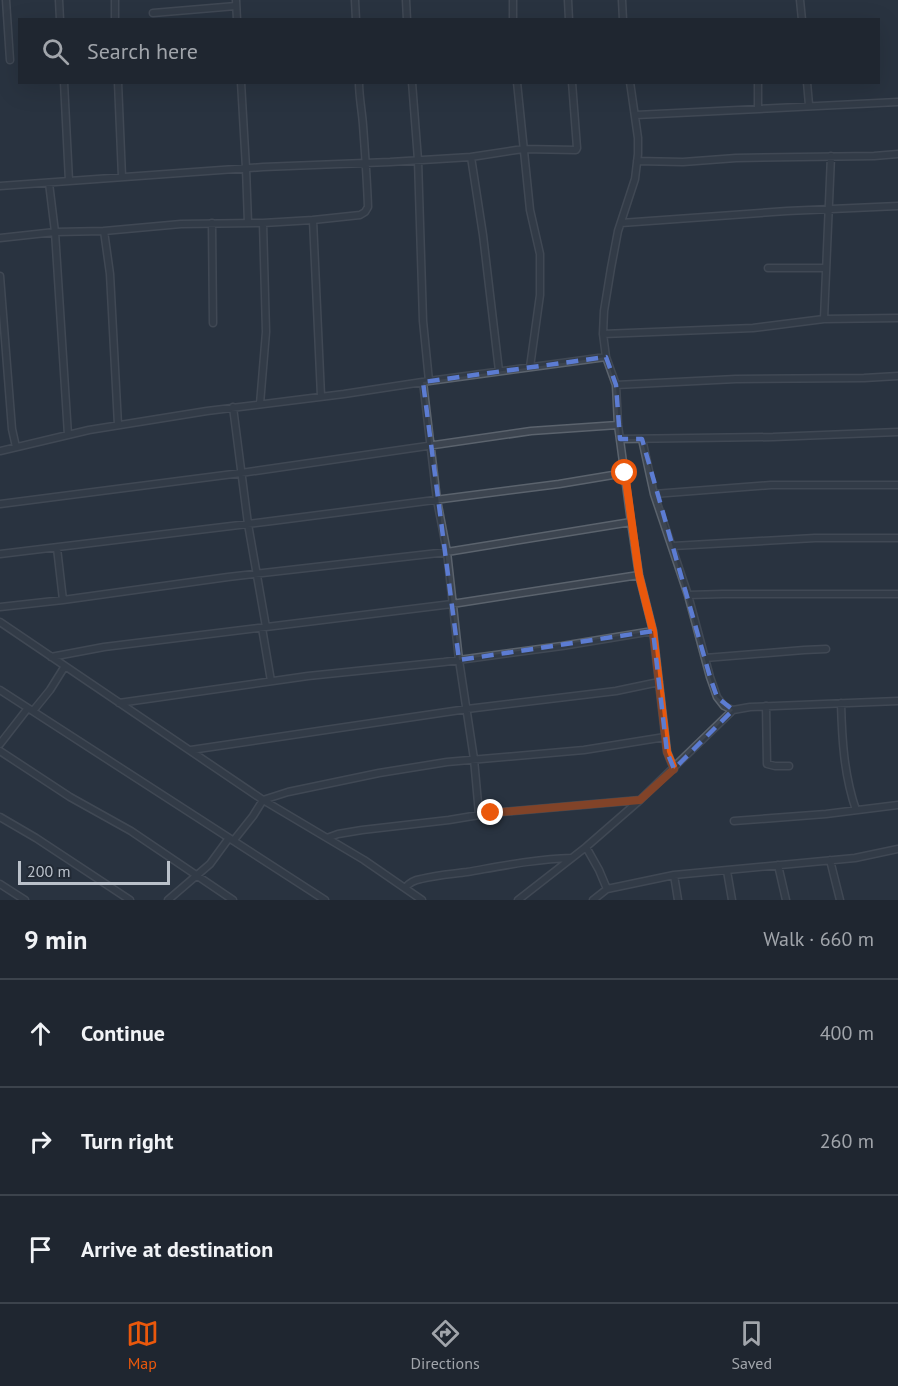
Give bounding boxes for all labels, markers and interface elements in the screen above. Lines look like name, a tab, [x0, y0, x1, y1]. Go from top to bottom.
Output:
search box	[18, 18, 880, 84]
icon: search	[39, 35, 72, 68]
text: Search here	[87, 37, 198, 65]
route start	[611, 459, 637, 485]
route end	[477, 799, 503, 825]
scale bar	[18, 858, 170, 886]
text: 200 m	[27, 861, 70, 881]
text: 9 min	[24, 923, 87, 956]
text: Walk · 660 m	[763, 926, 874, 952]
icon: ahead	[24, 1017, 57, 1050]
text: Continue	[81, 1019, 165, 1047]
text: 400 m	[820, 1020, 874, 1046]
icon: right	[24, 1125, 57, 1158]
text: Turn right	[81, 1127, 173, 1155]
text: 260 m	[820, 1128, 874, 1154]
icon: arrive	[24, 1233, 57, 1266]
text: Arrive at destination	[81, 1235, 273, 1263]
tab: Map	[126, 1317, 159, 1373]
tab: Directions	[411, 1317, 480, 1373]
tab: Saved	[731, 1317, 772, 1373]

